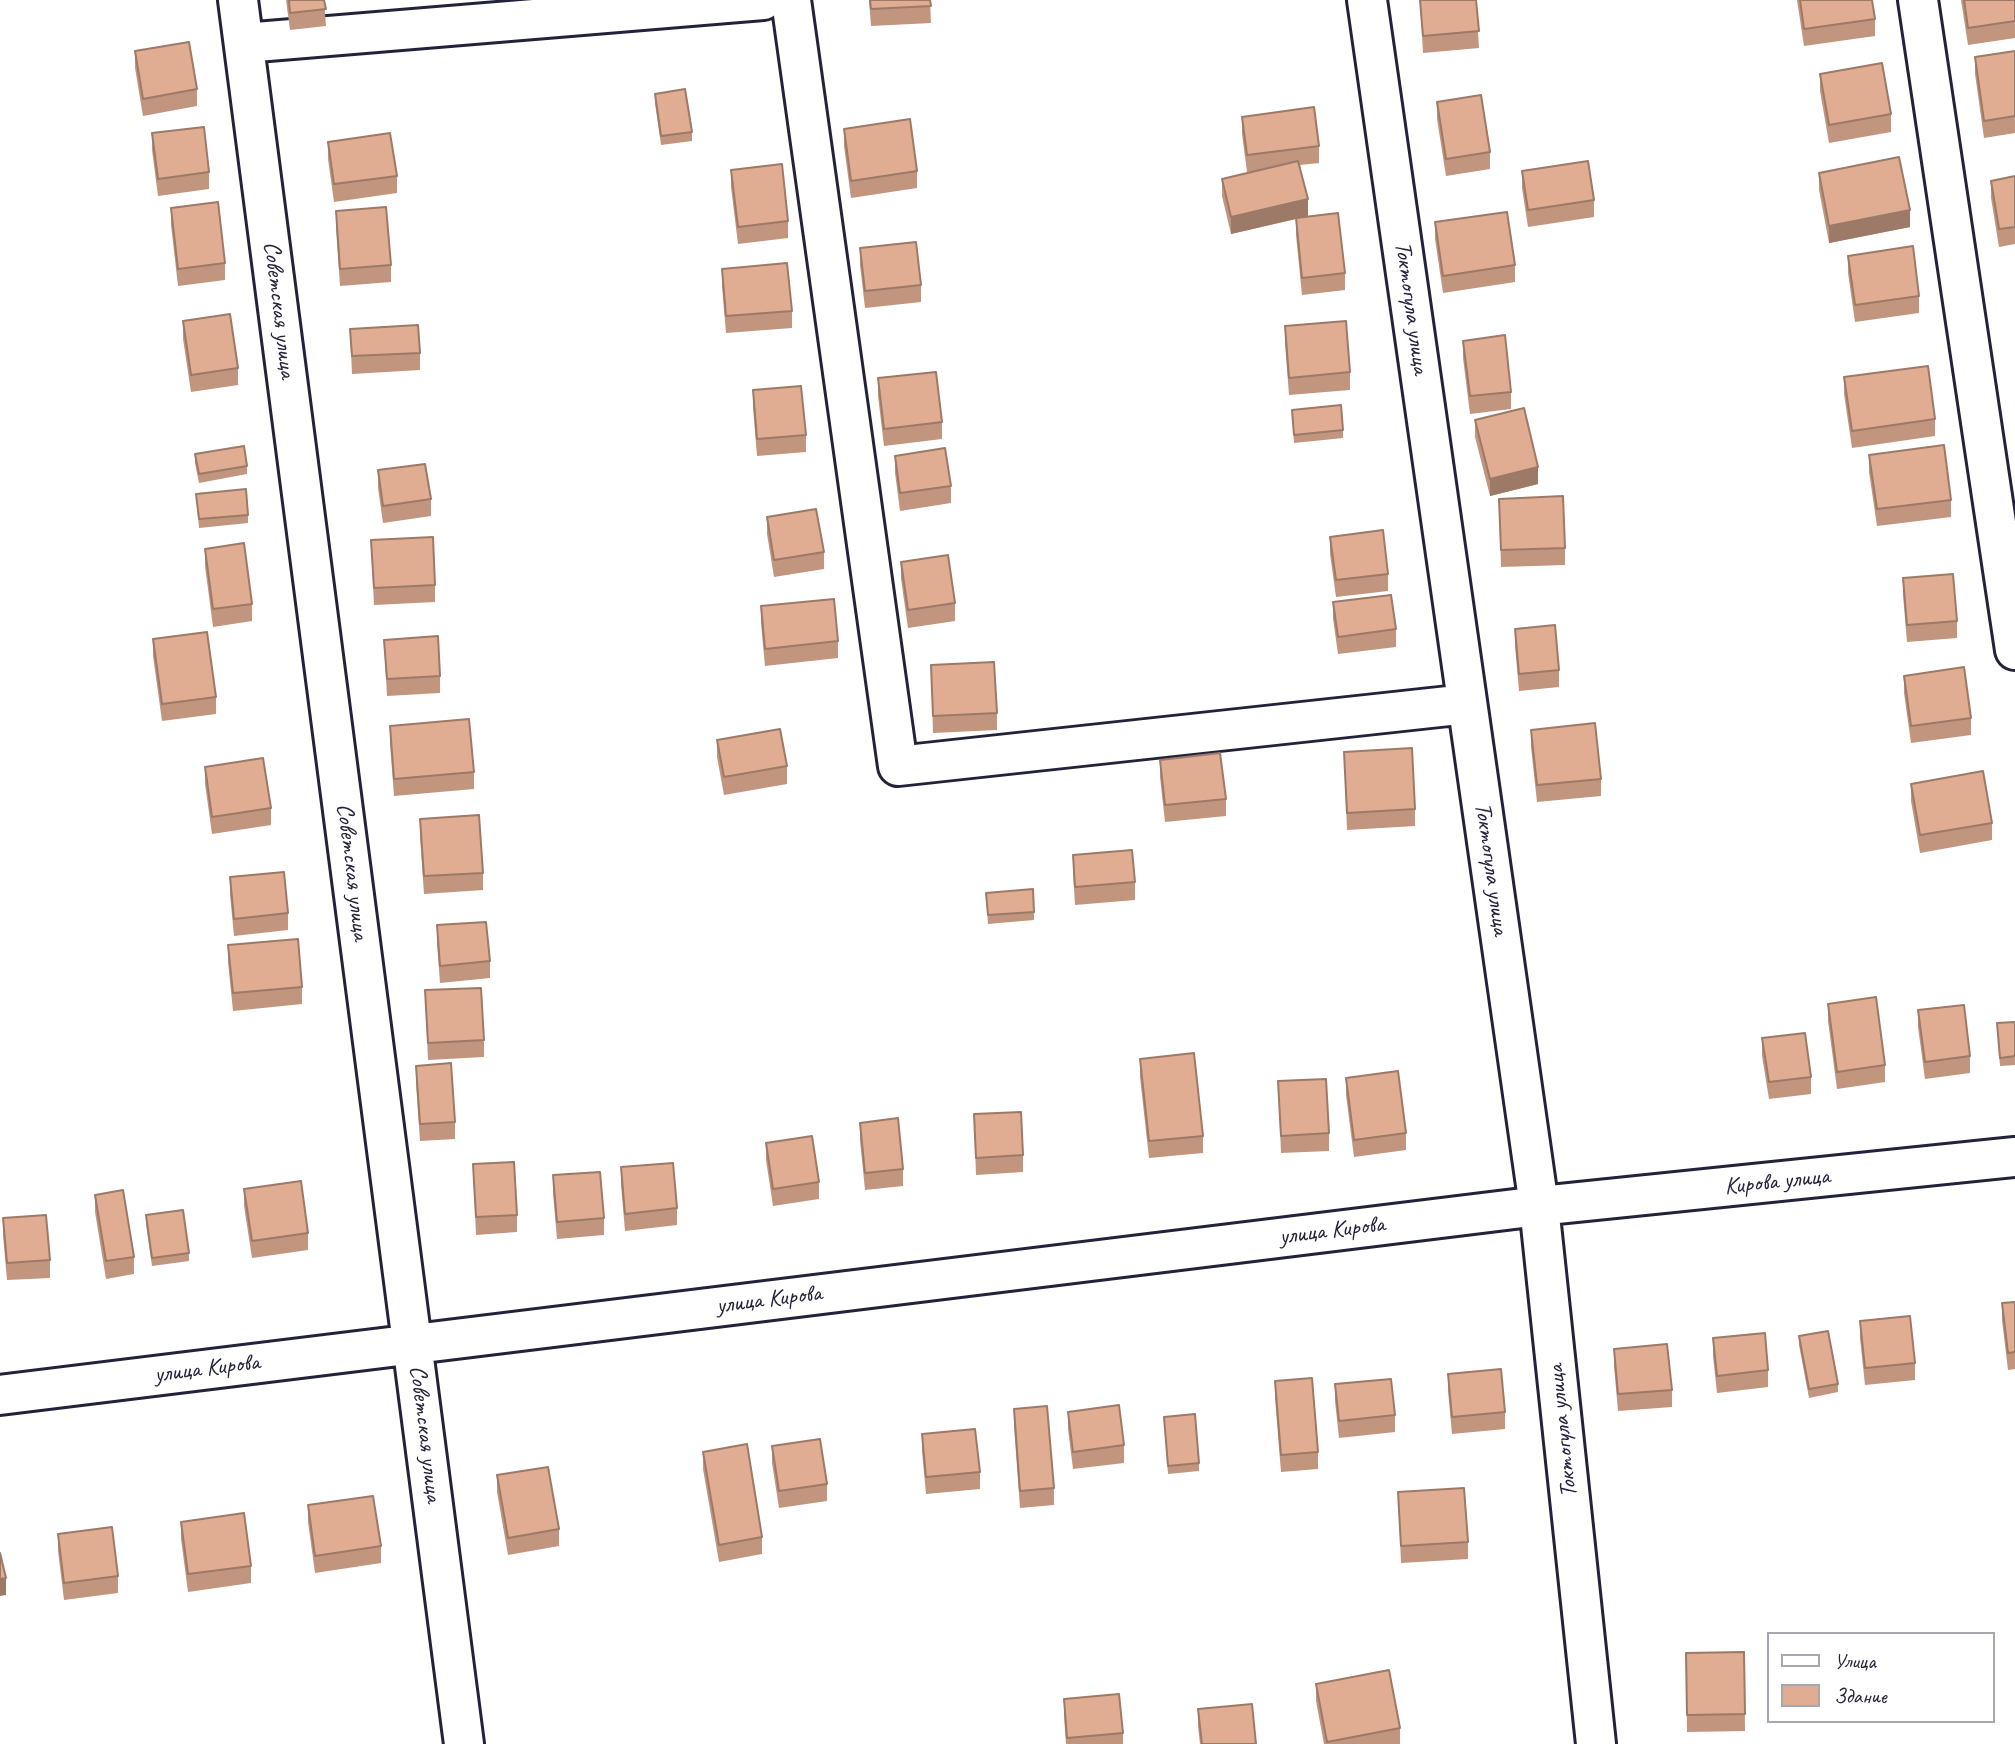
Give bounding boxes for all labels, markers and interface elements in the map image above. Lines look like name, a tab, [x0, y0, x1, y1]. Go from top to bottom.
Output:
street label: Советская улица	[256, 240, 302, 380]
street label: Токтогула улица	[1387, 240, 1435, 376]
street label: Токтогула улица	[1467, 801, 1515, 937]
street label: Советская улица	[329, 802, 375, 942]
street label: Кирова улица	[1723, 1162, 1831, 1202]
street label: улица Кирова	[1278, 1210, 1386, 1252]
street label: улица Кирова	[715, 1279, 823, 1321]
street label: улица Кирова	[153, 1348, 261, 1390]
street label: Токтогула улица	[1542, 1363, 1584, 1499]
street label: Советская улица	[402, 1364, 448, 1504]
legend	[1766, 1632, 1994, 1723]
text: Улица	[1834, 1648, 1876, 1674]
text: Здание	[1834, 1683, 1887, 1709]

